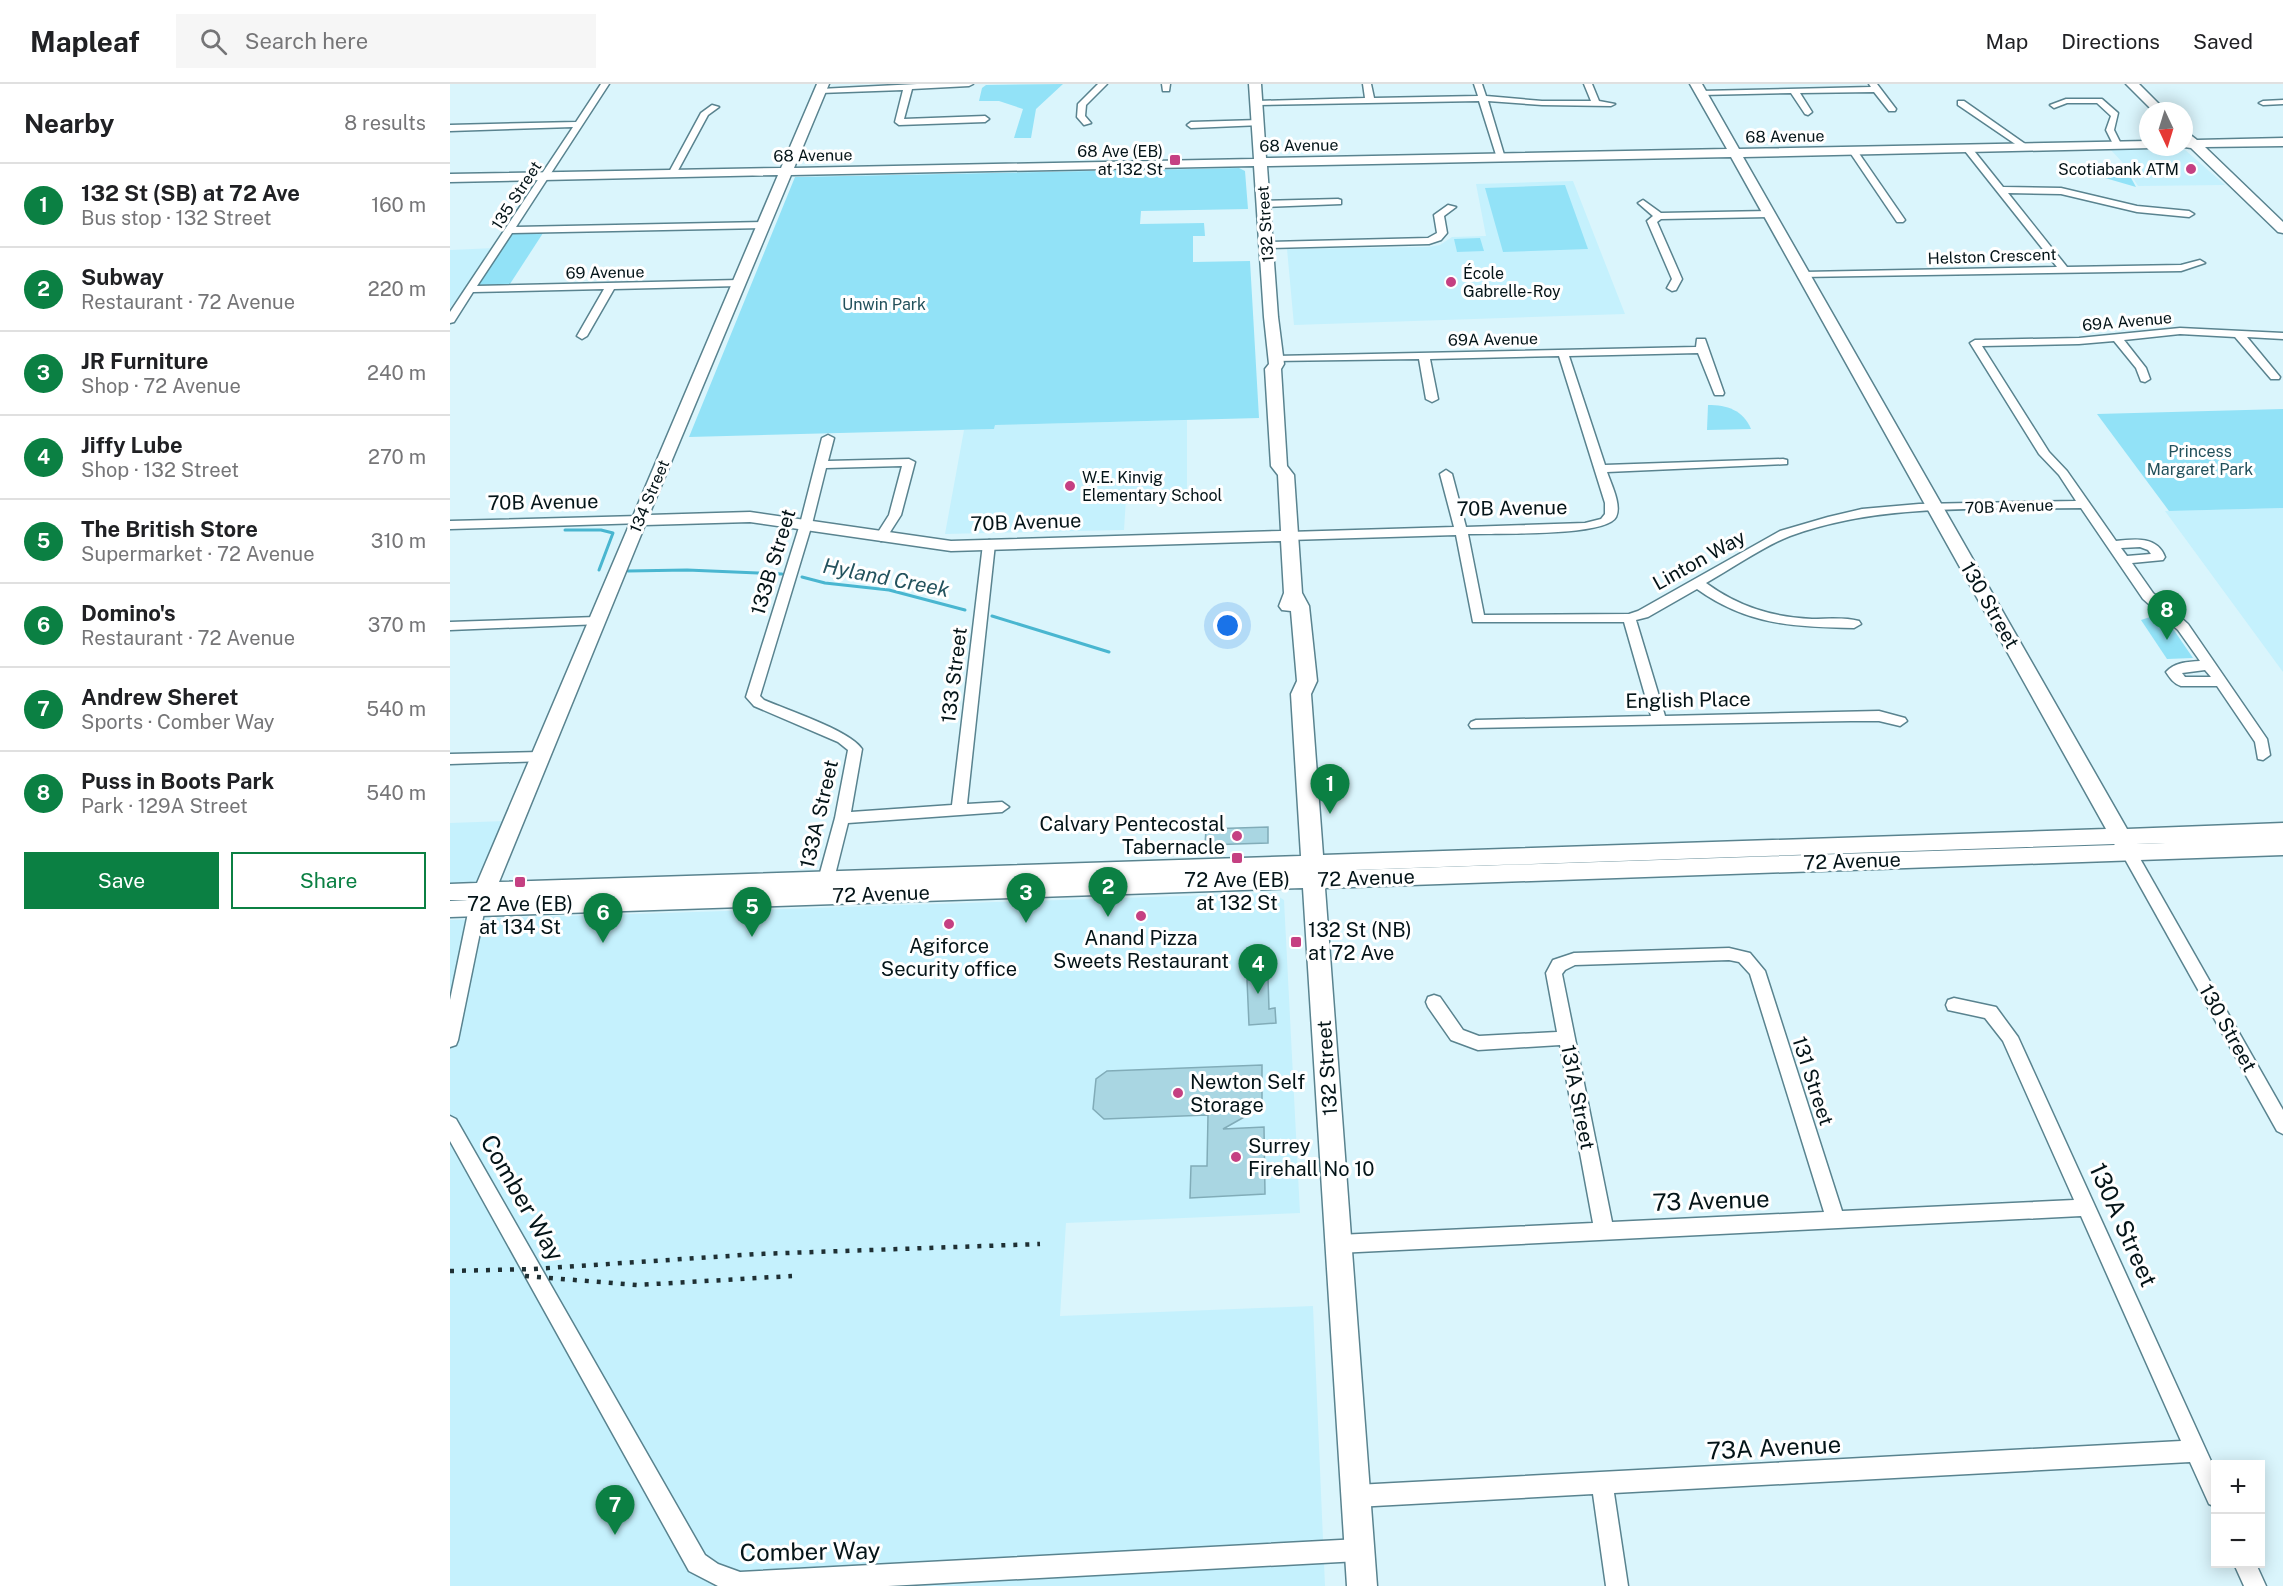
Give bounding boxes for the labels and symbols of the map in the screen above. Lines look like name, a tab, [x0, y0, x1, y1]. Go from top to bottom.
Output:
north arrow	[2139, 102, 2193, 156]
street label: 68 Avenue	[1745, 126, 1825, 147]
street label: 68 Avenue	[1259, 135, 1339, 156]
place label: 68 Ave (EB) at 132 St	[1077, 142, 1163, 179]
street label: 68 Avenue	[773, 145, 853, 166]
marker: 68 Ave (EB) at 132 St	[1168, 153, 1182, 167]
street label: 135 Street	[487, 158, 545, 233]
place label: Scotiabank ATM	[2058, 160, 2179, 179]
marker: Scotiabank ATM	[2184, 162, 2198, 176]
street label: 132 Street	[1253, 185, 1278, 263]
street label: Helston Crescent	[1927, 245, 2057, 268]
street label: 69 Avenue	[566, 262, 645, 283]
place label: École Gabrelle-Roy	[1463, 263, 1561, 301]
marker: École Gabrelle-Roy	[1444, 275, 1458, 289]
park label: Unwin Park	[842, 295, 926, 314]
street label: 69A Avenue	[2081, 308, 2173, 335]
street label: 69A Avenue	[1448, 329, 1538, 350]
park label: Princess Margaret Park	[2147, 442, 2253, 479]
street label: 134 Street	[626, 457, 673, 535]
place label: W.E. Kinvig Elementary School	[1082, 468, 1223, 505]
marker: W.E. Kinvig Elementary School	[1063, 479, 1077, 493]
street label: 70B Avenue	[487, 489, 599, 515]
street label: 70B Avenue	[1456, 495, 1568, 521]
street label: 70B Avenue	[1964, 495, 2054, 518]
street label: 133B Street	[745, 506, 801, 618]
street label: 70B Avenue	[970, 508, 1082, 536]
street label: Linton Way	[1649, 525, 1750, 595]
water label: Hyland Creek	[821, 553, 952, 602]
street label: 130 Street	[1956, 557, 2024, 653]
pin: 8	[2148, 590, 2186, 640]
your location	[1213, 611, 1242, 640]
street label: 133 Street	[936, 626, 972, 724]
street label: English Place	[1625, 687, 1751, 713]
street label: 133A Street	[795, 757, 843, 871]
pin: 1	[1310, 764, 1350, 814]
place label: Calvary Pentecostal Tabernacle	[1040, 812, 1225, 859]
marker: Calvary Pentecostal Tabernacle	[1230, 829, 1244, 843]
street label: 72 Avenue	[1803, 847, 1901, 875]
marker: 72 Ave (EB) at 132 St	[1230, 851, 1244, 865]
street label: 72 Avenue	[1317, 864, 1415, 892]
pin: 2	[1088, 868, 1128, 917]
place label: 72 Ave (EB) at 132 St	[1184, 868, 1290, 915]
pin: 3	[1006, 874, 1046, 923]
marker: 72 Ave (EB) at 134 St	[513, 875, 527, 889]
street label: 72 Avenue	[832, 880, 930, 908]
pin: 5	[732, 888, 772, 937]
place label: 72 Ave (EB) at 134 St	[467, 892, 573, 939]
pin: 6	[584, 894, 622, 943]
marker: Anand Pizza Sweets Restaurant	[1134, 909, 1148, 923]
marker: Agiforce Security office	[942, 917, 956, 931]
place label: 132 St (NB) at 72 Ave	[1308, 918, 1412, 965]
place label: Anand Pizza Sweets Restaurant	[1053, 926, 1229, 973]
place label: Agiforce Security office	[881, 934, 1017, 981]
marker: 132 St (NB) at 72 Ave	[1289, 935, 1303, 949]
pin: 4	[1238, 944, 1278, 994]
street label: 130 Street	[2194, 980, 2262, 1076]
street label: 132 Street	[1312, 1019, 1342, 1117]
street label: 131 Street	[1787, 1033, 1839, 1129]
street label: 131A Street	[1556, 1043, 1600, 1151]
place label: Newton Self Storage	[1190, 1070, 1305, 1117]
marker: Newton Self Storage	[1171, 1086, 1185, 1100]
street label: Comber Way	[476, 1129, 570, 1266]
place label: Surrey Firehall No 10	[1248, 1134, 1375, 1181]
marker: Surrey Firehall No 10	[1229, 1150, 1243, 1164]
street label: 130A Street	[2084, 1158, 2164, 1291]
street label: 73 Avenue	[1652, 1184, 1770, 1216]
street label: 73A Avenue	[1706, 1430, 1842, 1464]
pin: 7	[596, 1486, 634, 1535]
street label: Comber Way	[739, 1536, 881, 1566]

